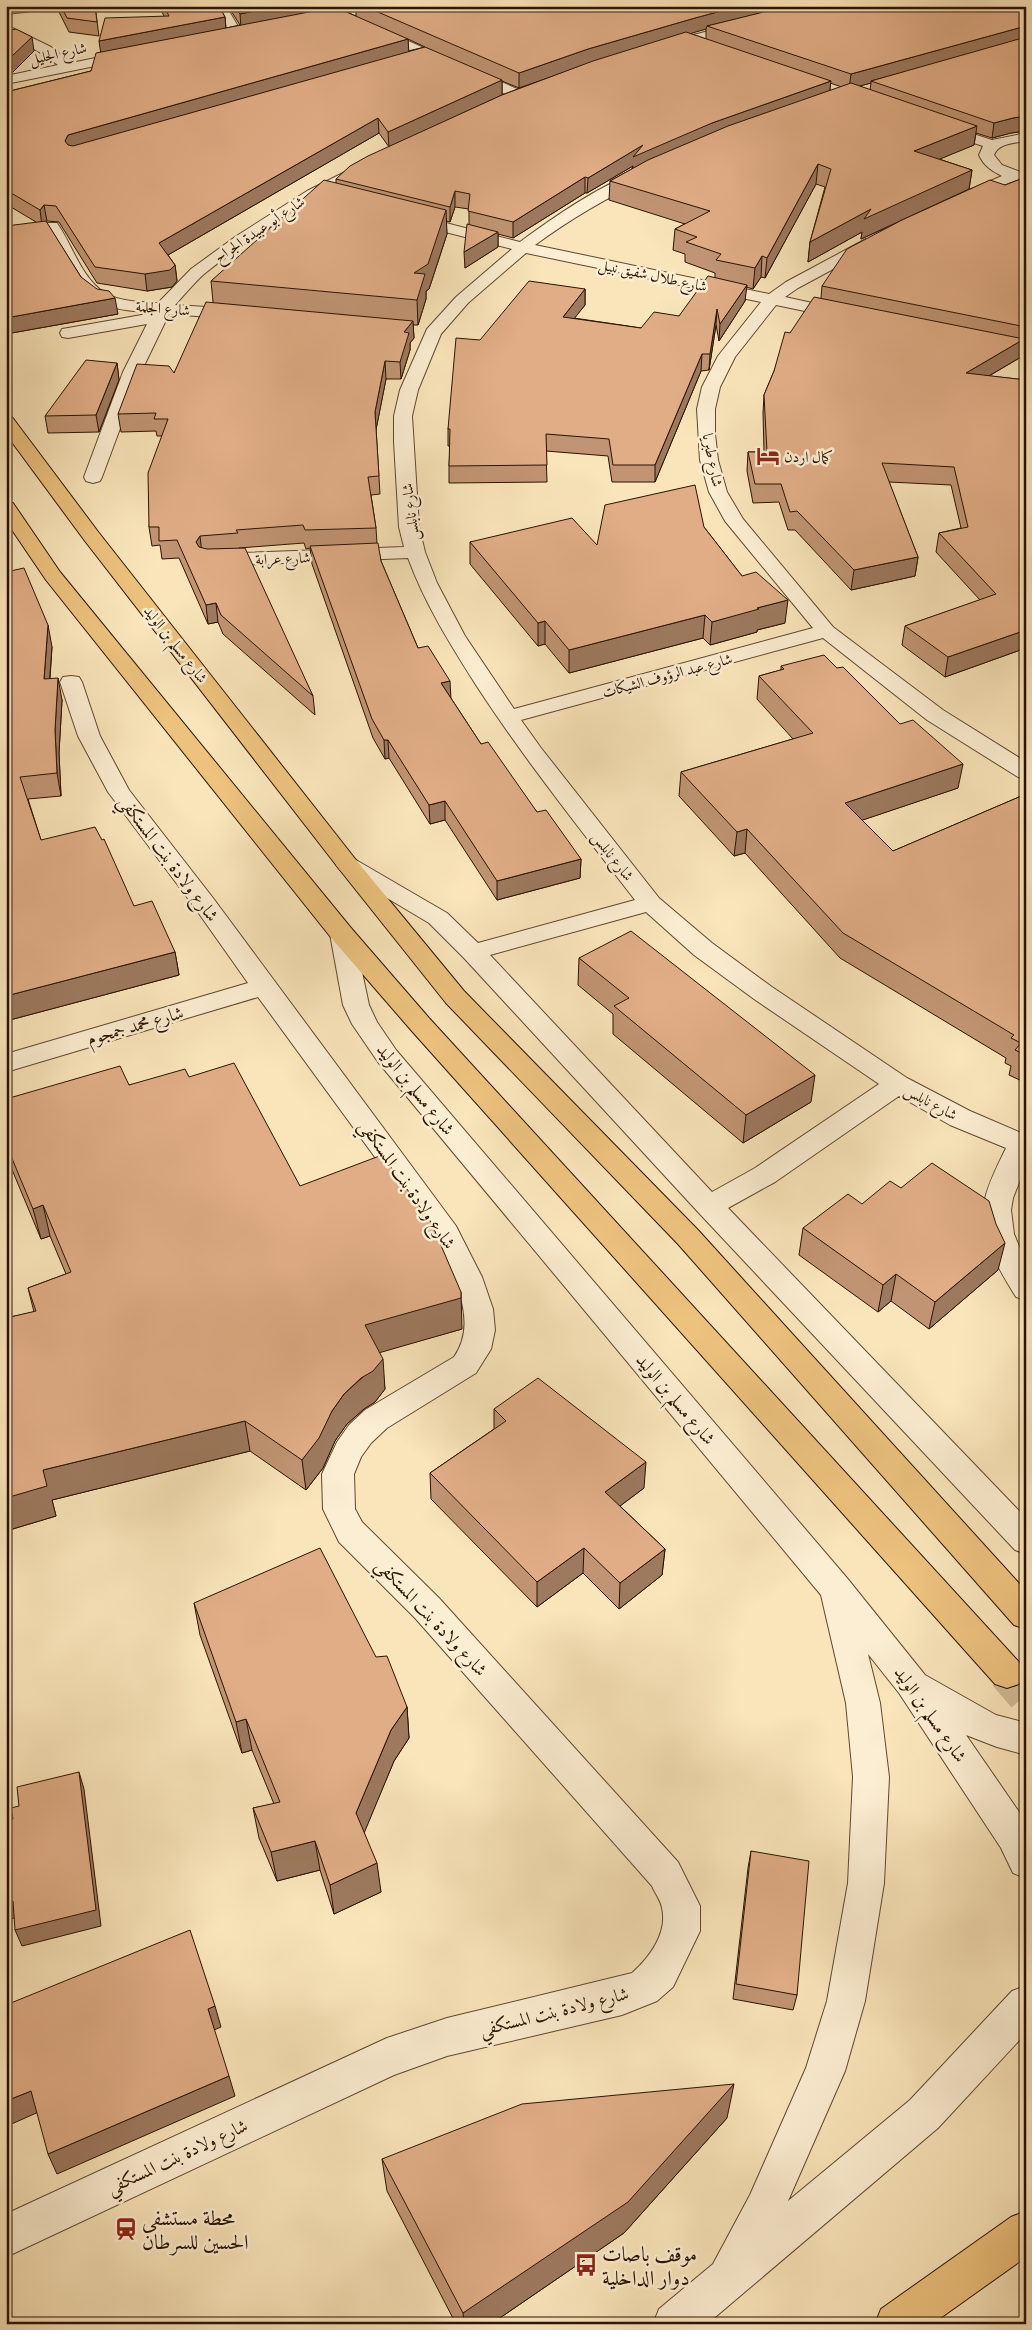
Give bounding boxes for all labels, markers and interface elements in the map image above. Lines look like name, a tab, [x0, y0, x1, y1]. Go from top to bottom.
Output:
street label: شارع الجليل	[27, 37, 89, 72]
street label: شارع أبو عبيدة الجراح	[209, 191, 310, 270]
street label: شارع طلال شفيق نبيل	[596, 253, 709, 300]
street label: شارع الجلمة	[135, 295, 191, 324]
street label: شارع طبريا	[695, 431, 728, 489]
hotel icon: كمال اردن	[755, 443, 781, 469]
place label: كمال اردن	[784, 446, 833, 467]
street label: شارع نابلس	[396, 482, 427, 542]
street label: شارع عرابة	[255, 547, 311, 572]
street label: شارع مسلم بن الوليد	[135, 601, 213, 690]
street label: شارع عبد الرؤوف الشيكات	[599, 647, 735, 705]
street label: شارع ولادة بنت المستكفي	[108, 789, 226, 930]
street label: شارع نابلس	[585, 827, 639, 887]
street label: شارع محمد جمجوم	[84, 998, 187, 1055]
street label: شارع مسلم بن الوليد	[366, 1037, 462, 1144]
street label: شارع نابلس	[899, 1079, 961, 1127]
street label: شارع ولادة بنت المستكفي	[349, 1114, 463, 1257]
street label: شارع مسلم بن الوليد	[626, 1348, 722, 1454]
street label: شارع ولادة بنت المستكفي	[366, 1552, 494, 1686]
street label: شارع مسلم بن الوليد	[884, 1660, 974, 1770]
street label: شارع ولادة بنت المستكفي	[477, 1979, 633, 2047]
street label: شارع ولادة بنت المستكفي	[102, 2111, 254, 2205]
place label: محطة مستشفى الحسين للسرطان	[142, 2202, 249, 2257]
station icon: محطة مستشفى الحسين للسرطان	[113, 2216, 139, 2242]
place label: موقف باصات دوار الداخلية	[602, 2238, 697, 2293]
bus stop icon: موقف باصات دوار الداخلية	[573, 2252, 599, 2278]

